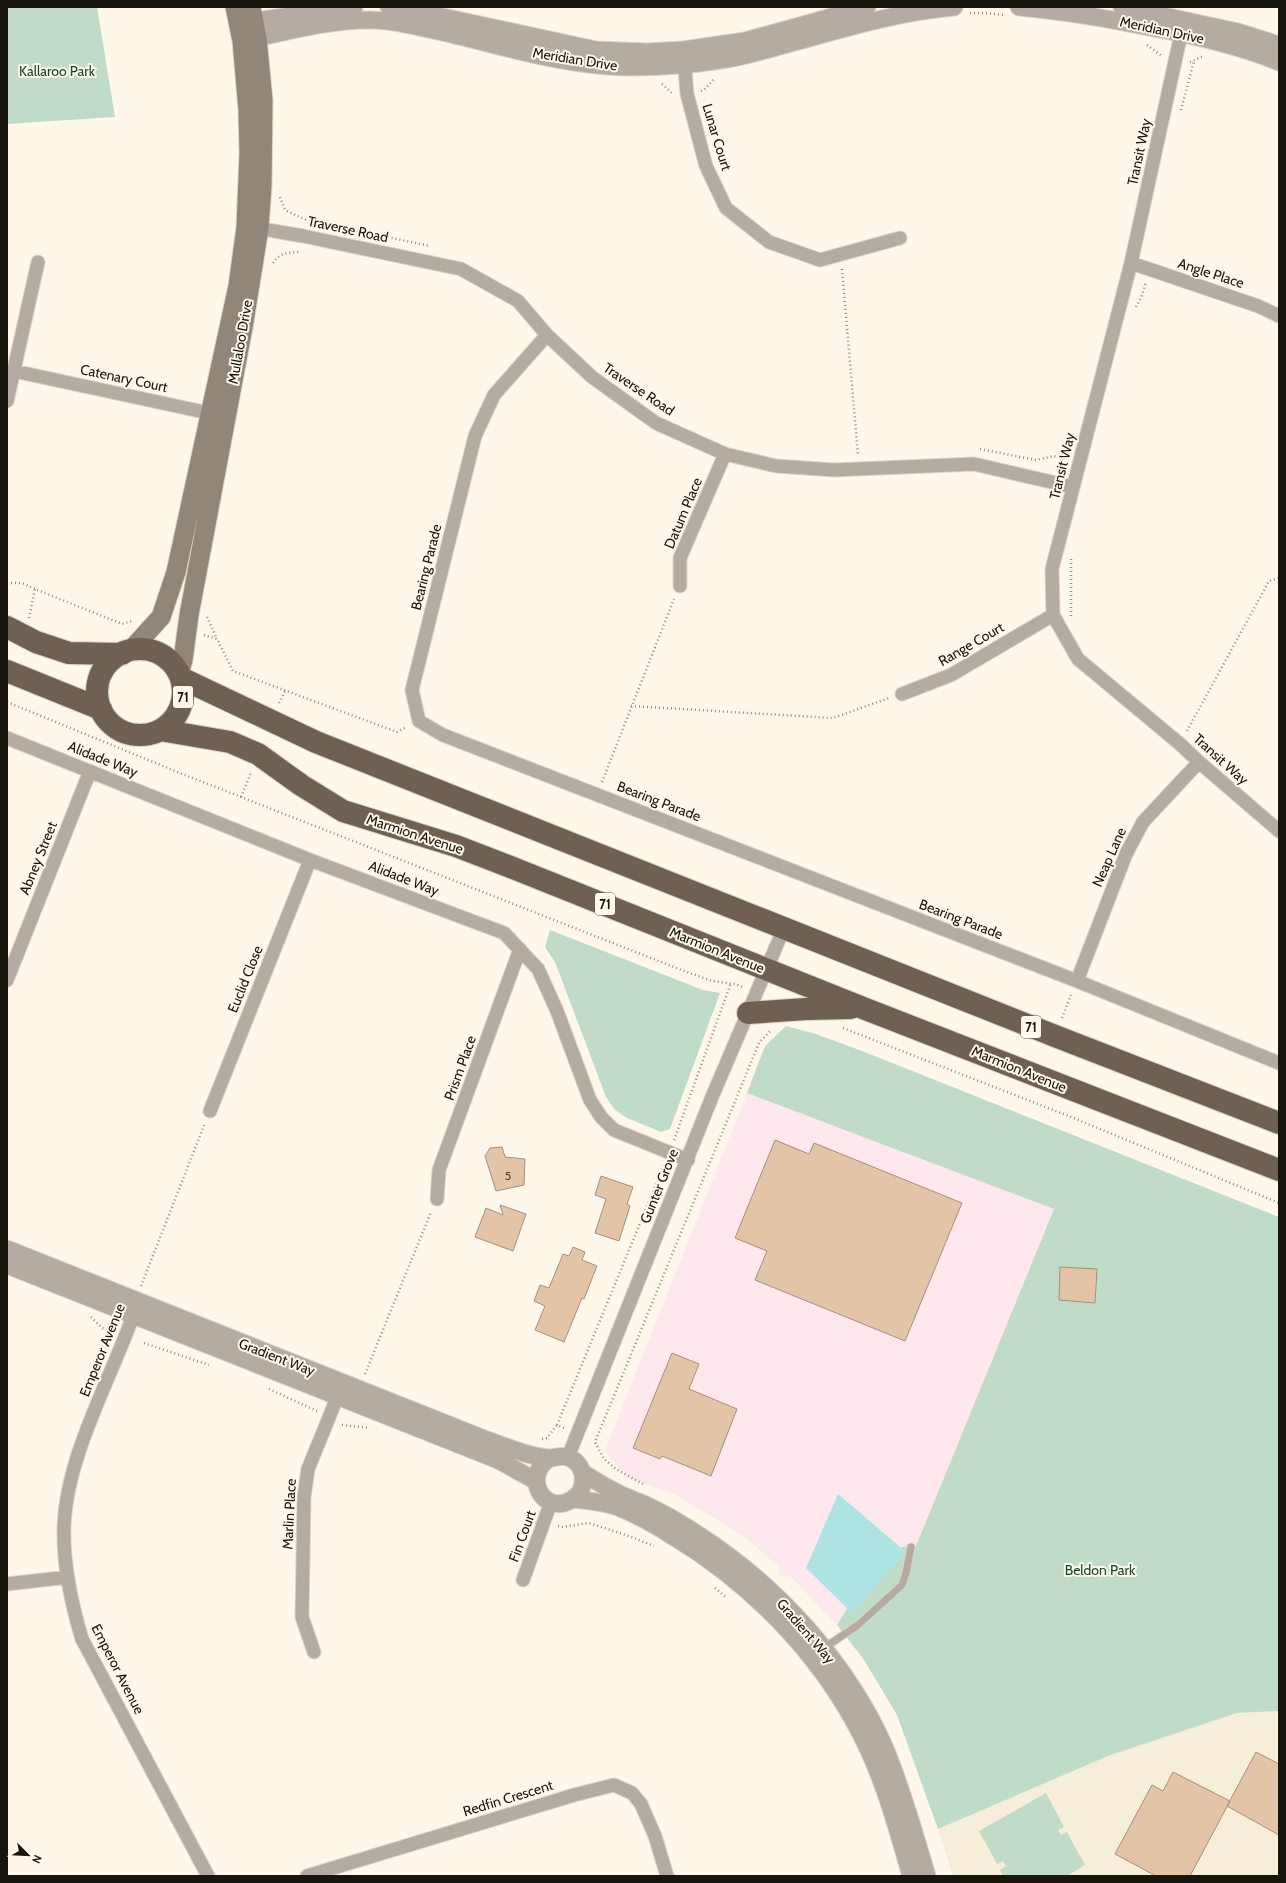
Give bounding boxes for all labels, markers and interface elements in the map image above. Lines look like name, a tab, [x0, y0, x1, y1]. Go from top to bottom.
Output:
street label: Meridian Drive	[1118, 12, 1206, 48]
street label: Meridian Drive	[531, 43, 619, 75]
park label: Kallaroo Park	[19, 62, 96, 80]
street label: Lunar Court	[698, 101, 736, 173]
street label: Transit Way	[1123, 117, 1155, 187]
street label: Traverse Road	[306, 212, 390, 246]
street label: Angle Place	[1176, 254, 1246, 292]
street label: Mullaloo Drive	[224, 299, 256, 385]
street label: Traverse Road	[600, 359, 678, 419]
street label: Catenary Court	[79, 360, 170, 396]
street label: Transit Way	[1045, 431, 1079, 501]
street label: Datum Place	[660, 475, 706, 551]
street label: Bearing Parade	[407, 522, 445, 612]
street label: Range Court	[935, 618, 1007, 670]
road number: 71	[173, 686, 193, 708]
street label: Transit Way	[1190, 730, 1252, 788]
street label: Alidade Way	[66, 737, 140, 781]
street label: Bearing Parade	[615, 777, 703, 825]
street label: Marmion Avenue	[364, 810, 466, 858]
street label: Abney Street	[15, 818, 61, 897]
street label: Neap Lane	[1088, 824, 1130, 890]
street label: Alidade Way	[366, 856, 442, 900]
road number: 71	[595, 893, 615, 915]
street label: Bearing Parade	[917, 895, 1005, 943]
street label: Marmion Avenue	[667, 923, 767, 977]
street label: Euclid Close	[223, 943, 267, 1015]
road number: 71	[1021, 1016, 1041, 1038]
street label: Prism Place	[440, 1033, 480, 1103]
street label: Marmion Avenue	[969, 1042, 1069, 1096]
street label: Gunter Grove	[636, 1146, 682, 1226]
house number: 5	[505, 1168, 511, 1183]
street label: Emperor Avenue	[75, 1301, 129, 1399]
street label: Gradient Way	[236, 1334, 318, 1380]
street label: Marlin Place	[278, 1478, 300, 1550]
street label: Fin Court	[504, 1507, 540, 1564]
park label: Beldon Park	[1065, 1561, 1136, 1579]
street label: Gradient Way	[773, 1595, 839, 1667]
street label: Emperor Avenue	[88, 1621, 148, 1717]
street label: Redfin Crescent	[461, 1776, 555, 1820]
north arrow	[8, 1835, 48, 1875]
text: N	[29, 1853, 45, 1865]

